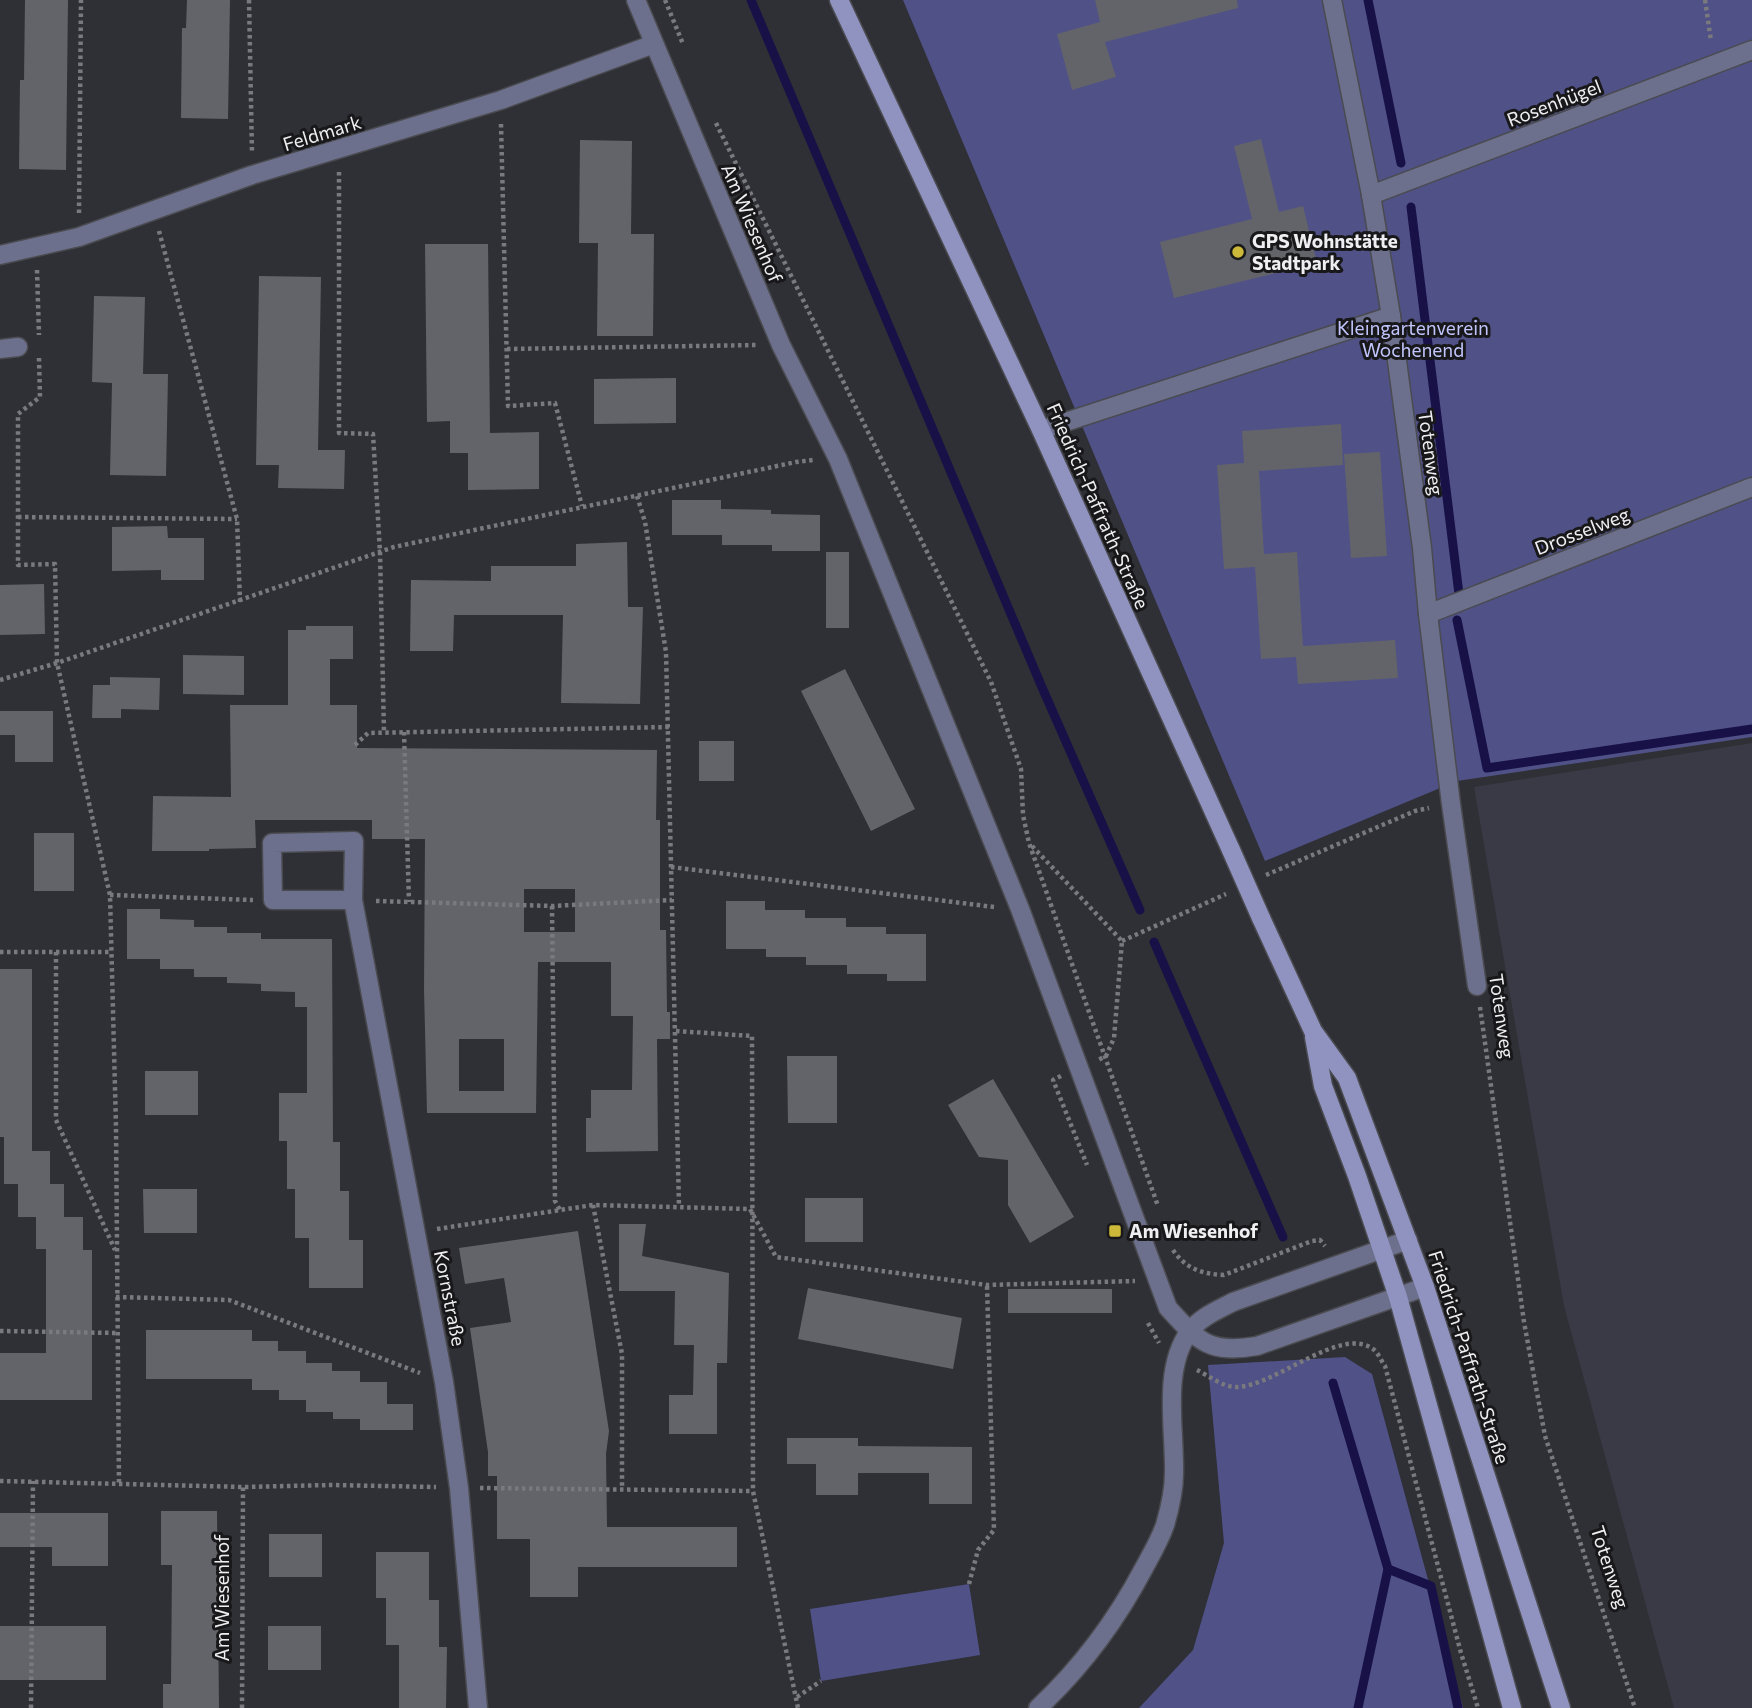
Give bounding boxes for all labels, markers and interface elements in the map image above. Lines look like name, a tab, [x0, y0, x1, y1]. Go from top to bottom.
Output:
street label: Rosenhügel	[1503, 74, 1604, 131]
street label: Feldmark	[280, 110, 364, 155]
street label: Am Wiesenhof	[717, 160, 788, 286]
place label: GPS Wohnstätte Stadtpark	[1252, 229, 1398, 274]
marker: GPS Wohnstätte Stadtpark	[1230, 244, 1246, 260]
park label: Kleingartenverein Wochenend	[1337, 316, 1489, 361]
street label: Friedrich-Paffrath-Straße	[1043, 399, 1154, 612]
street label: Totenweg	[1414, 409, 1449, 497]
street label: Drosselweg	[1531, 502, 1632, 559]
street label: Totenweg	[1485, 972, 1520, 1060]
place label: Am Wiesenhof	[1129, 1219, 1258, 1242]
marker: Am Wiesenhof	[1107, 1223, 1123, 1239]
street label: Friedrich-Paffrath-Straße	[1424, 1247, 1515, 1466]
street label: Kornstraße	[430, 1248, 471, 1348]
street label: Totenweg	[1586, 1523, 1635, 1611]
street label: Am Wiesenhof	[210, 1534, 233, 1661]

